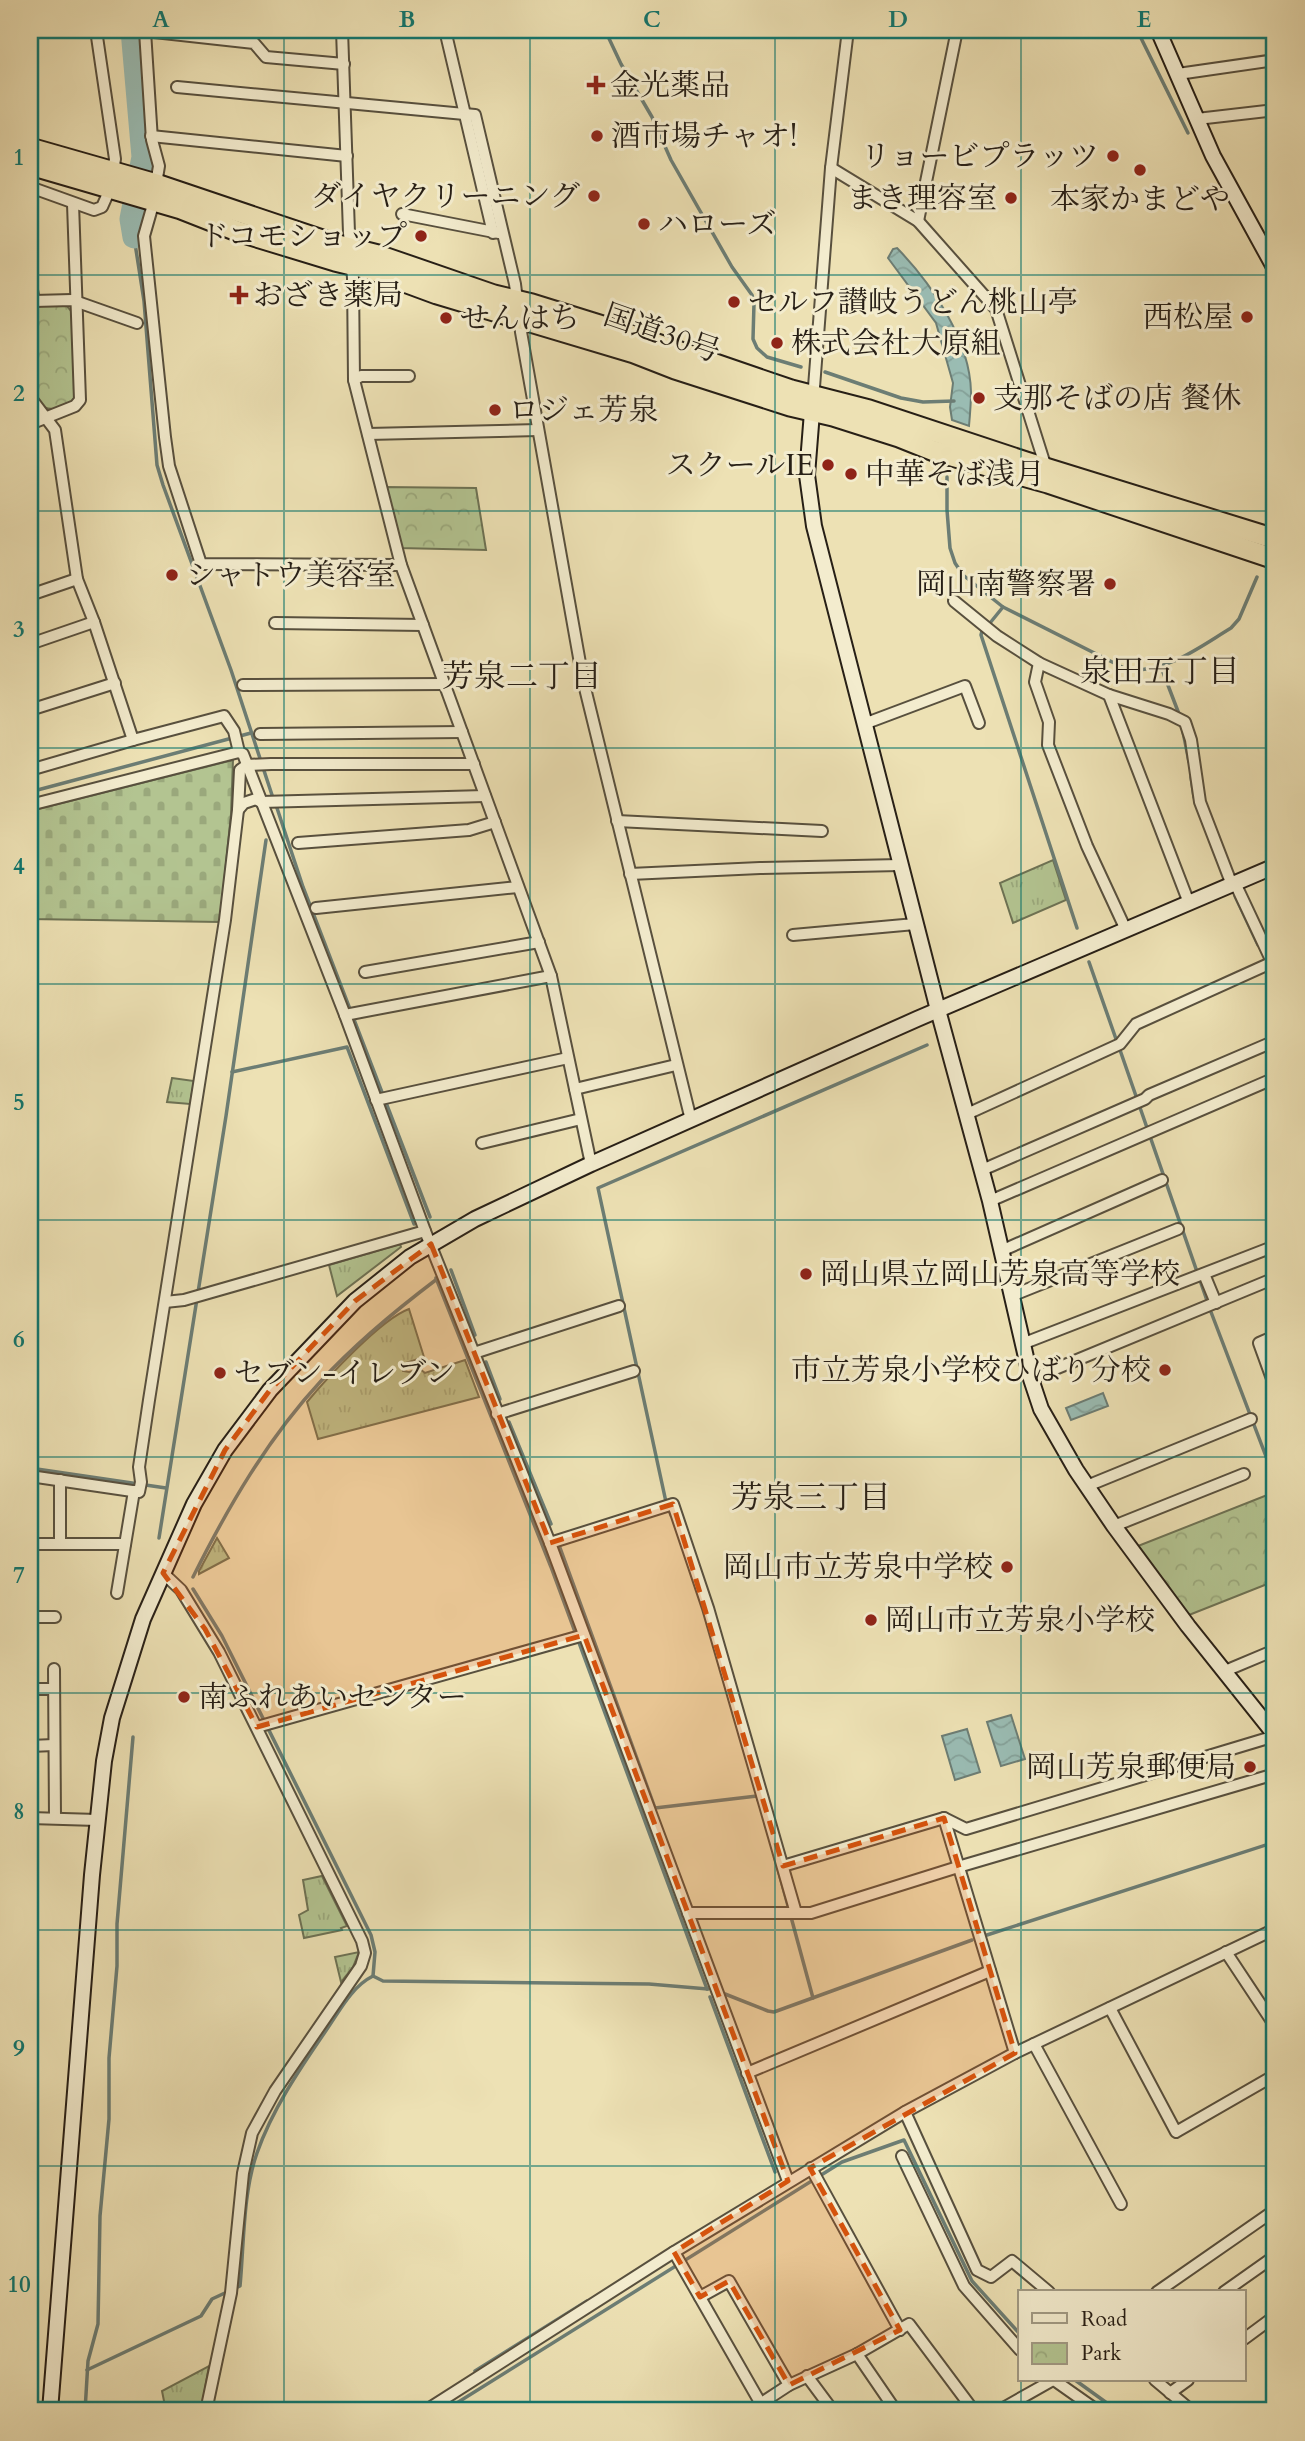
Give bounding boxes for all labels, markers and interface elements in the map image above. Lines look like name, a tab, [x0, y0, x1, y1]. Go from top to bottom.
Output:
text: A	[152, 4, 170, 35]
text: B	[399, 4, 415, 35]
text: C	[643, 4, 661, 35]
text: D	[888, 4, 908, 35]
text: E	[1137, 4, 1151, 35]
place label: 金光薬品	[610, 65, 730, 106]
marker: 金光薬品	[588, 77, 604, 93]
place label: 酒市場チャオ!	[611, 116, 797, 157]
marker: 酒市場チャオ!	[589, 128, 605, 144]
place label: リョービプラッツ	[861, 136, 1099, 177]
text: 1	[13, 142, 25, 173]
marker: リョービプラッツ	[1105, 148, 1121, 164]
marker: 本家かまどや	[1132, 162, 1148, 178]
place label: ダイヤクリーニング	[311, 176, 580, 217]
place label: まき理容室	[847, 178, 997, 219]
place label: 本家かまどや	[1050, 179, 1230, 220]
marker: ダイヤクリーニング	[586, 188, 602, 204]
marker: まき理容室	[1003, 190, 1019, 206]
place label: ハローズ	[658, 204, 777, 245]
place label: ドコモショップ	[199, 216, 407, 257]
marker: ハローズ	[636, 216, 652, 232]
marker: ドコモショップ	[413, 228, 429, 244]
place label: おざき薬局	[253, 275, 403, 316]
place label: セルフ讃岐うどん桃山亭	[748, 282, 1078, 323]
marker: おざき薬局	[231, 287, 247, 303]
street label: 国道30号	[598, 294, 726, 373]
marker: セルフ讃岐うどん桃山亭	[726, 294, 742, 310]
place label: 西松屋	[1143, 297, 1233, 338]
place label: せんはち	[460, 298, 580, 339]
marker: 西松屋	[1239, 309, 1255, 325]
marker: せんはち	[438, 310, 454, 326]
place label: 株式会社大原組	[791, 323, 1001, 364]
marker: 株式会社大原組	[769, 335, 785, 351]
text: 2	[13, 378, 25, 409]
place label: 支那そばの店 餐休	[993, 378, 1241, 419]
place label: ロジェ芳泉	[509, 390, 658, 431]
marker: 支那そばの店 餐休	[971, 390, 987, 406]
marker: ロジェ芳泉	[487, 402, 503, 418]
place label: スクールIE	[666, 445, 814, 486]
place label: 中華そば浅月	[865, 454, 1045, 495]
marker: スクールIE	[820, 457, 836, 473]
marker: 中華そば浅月	[843, 466, 859, 482]
place label: シャトウ美容室	[186, 555, 395, 596]
place label: 岡山南警察署	[916, 564, 1096, 605]
marker: シャトウ美容室	[164, 567, 180, 583]
marker: 岡山南警察署	[1102, 576, 1118, 592]
text: 3	[13, 614, 25, 645]
district label: 泉田五丁目	[1080, 650, 1240, 694]
district label: 芳泉二丁目	[442, 655, 602, 699]
text: 4	[13, 851, 25, 882]
text: 5	[13, 1087, 25, 1118]
place label: 岡山県立岡山芳泉高等学校	[820, 1254, 1180, 1295]
marker: 岡山県立岡山芳泉高等学校	[798, 1266, 814, 1282]
text: 6	[13, 1324, 25, 1355]
place label: 市立芳泉小学校ひばり分校	[791, 1350, 1151, 1391]
place label: セブン-イレブン	[234, 1353, 455, 1394]
marker: 市立芳泉小学校ひばり分校	[1157, 1362, 1173, 1378]
marker: セブン-イレブン	[212, 1365, 228, 1381]
district label: 芳泉三丁目	[731, 1476, 891, 1520]
place label: 岡山市立芳泉中学校	[723, 1547, 993, 1588]
marker: 岡山市立芳泉中学校	[999, 1559, 1015, 1575]
text: 7	[13, 1560, 25, 1591]
place label: 岡山市立芳泉小学校	[885, 1600, 1155, 1641]
marker: 岡山市立芳泉小学校	[863, 1612, 879, 1628]
place label: 南ふれあいセンター	[198, 1677, 467, 1718]
marker: 南ふれあいセンター	[176, 1689, 192, 1705]
place label: 岡山芳泉郵便局	[1026, 1747, 1236, 1788]
marker: 岡山芳泉郵便局	[1242, 1759, 1258, 1775]
text: 8	[13, 1796, 25, 1827]
text: 9	[13, 2033, 25, 2064]
text: 10	[7, 2269, 31, 2300]
legend	[1018, 2290, 1246, 2382]
text: Road	[1081, 2305, 1127, 2334]
text: Park	[1081, 2339, 1122, 2368]

